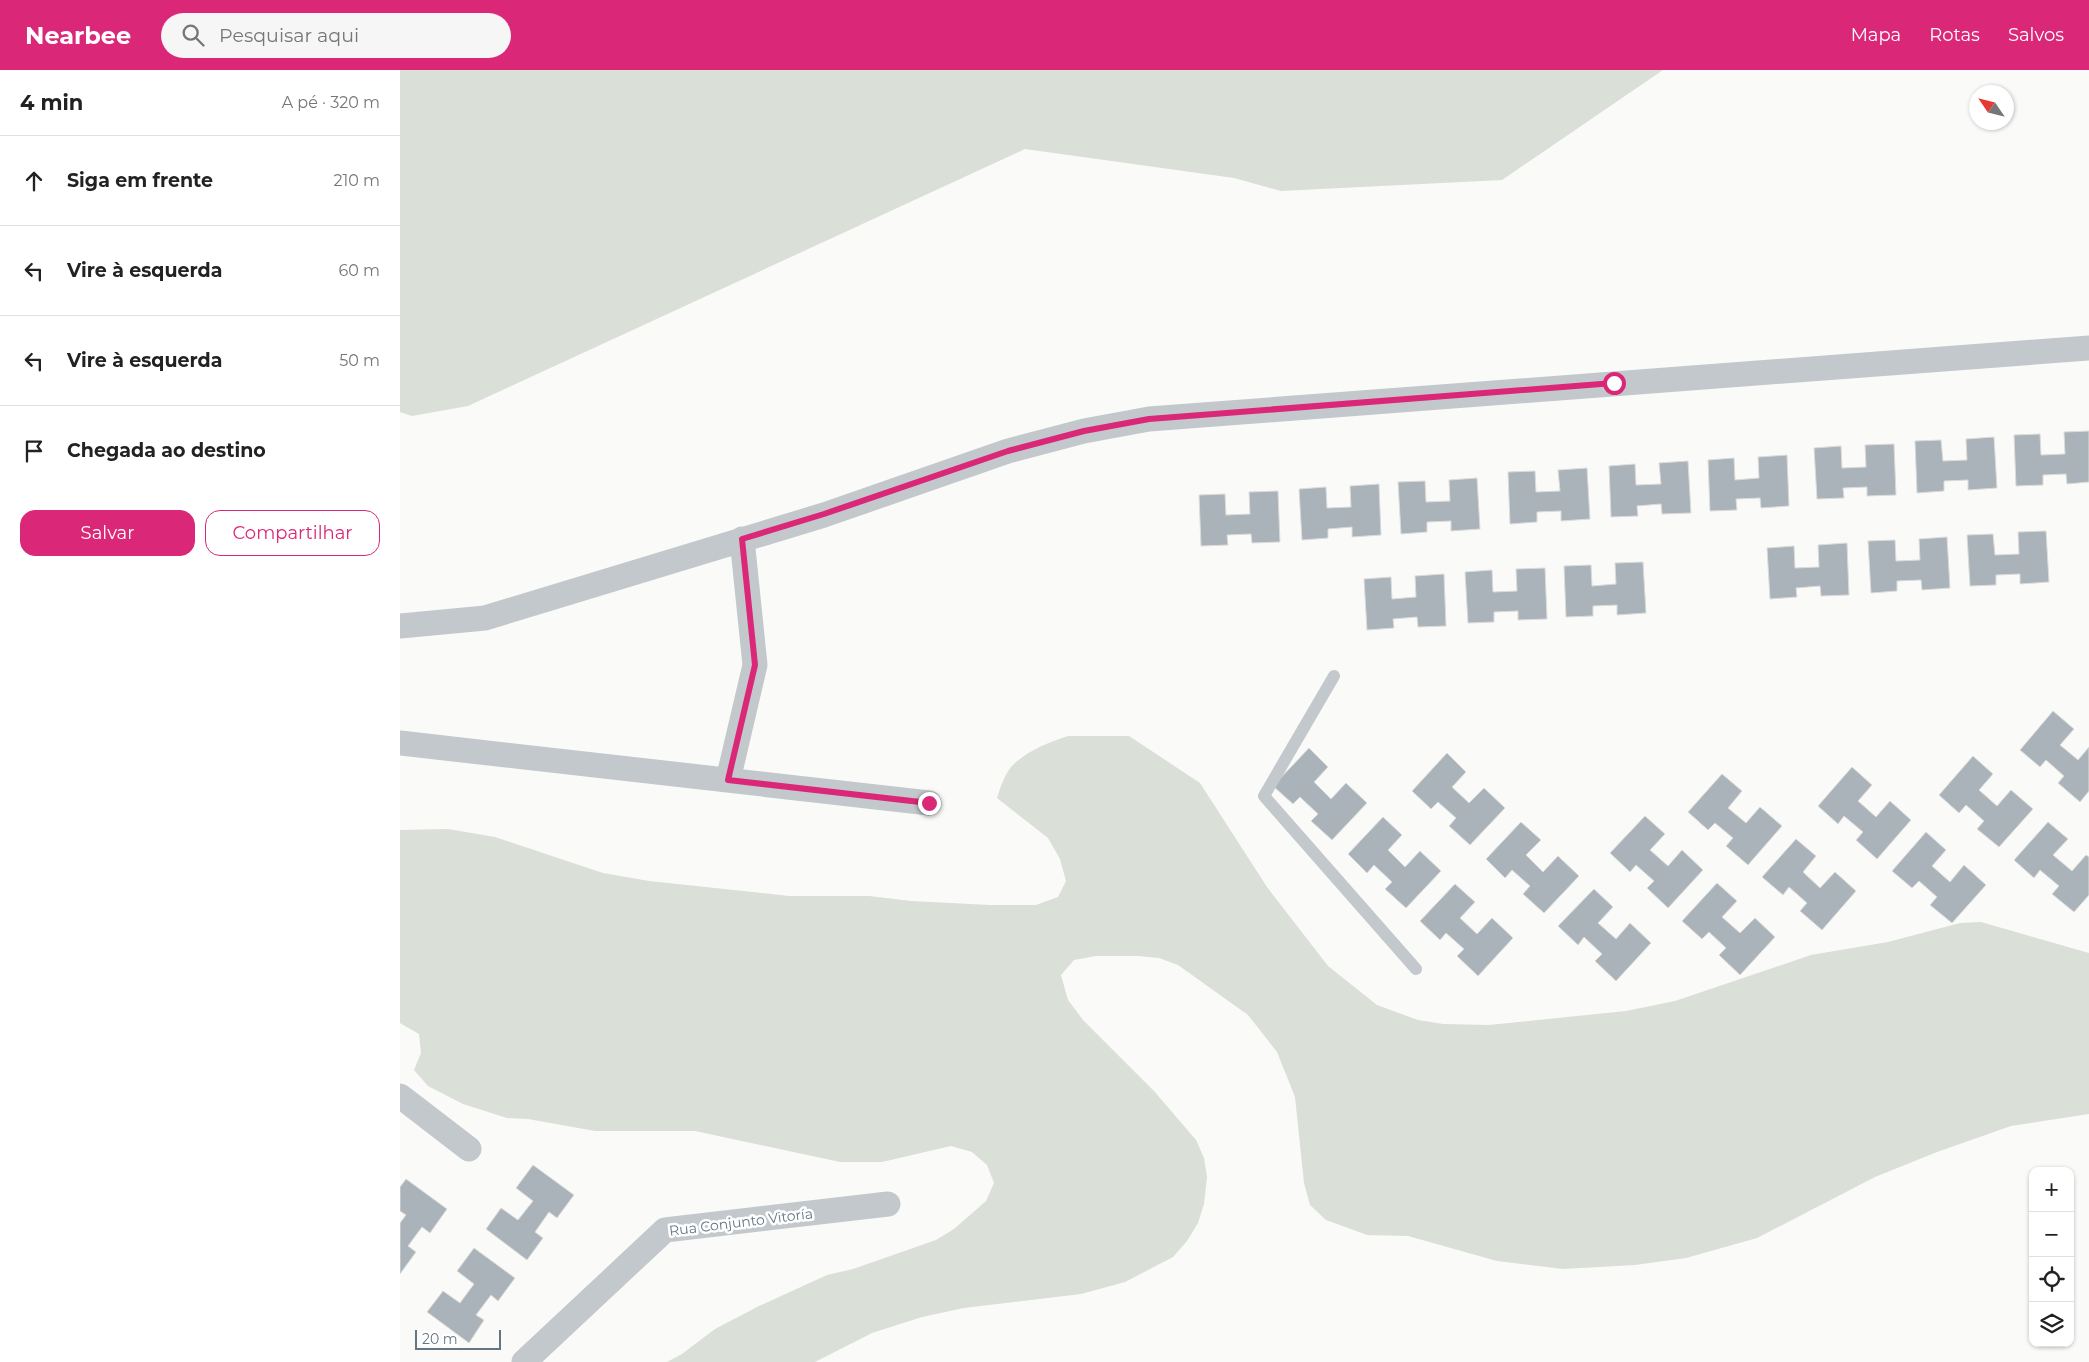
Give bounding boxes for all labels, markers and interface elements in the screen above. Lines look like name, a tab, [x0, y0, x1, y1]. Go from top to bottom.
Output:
search box	[161, 13, 511, 58]
text: Nearbee	[25, 21, 131, 50]
icon: search	[179, 21, 207, 49]
text: Pesquisar aqui	[219, 24, 359, 47]
text: Mapa	[1851, 24, 1901, 46]
text: Rotas	[1929, 24, 1980, 46]
text: Salvos	[2008, 24, 2064, 46]
north arrow	[1969, 85, 2014, 130]
text: 4 min	[20, 90, 83, 115]
text: A pé · 320 m	[282, 93, 380, 112]
icon: ahead	[20, 167, 48, 195]
text: Siga em frente	[67, 169, 213, 192]
text: 210 m	[333, 171, 380, 190]
icon: left	[20, 257, 48, 285]
text: Vire à esquerda	[67, 259, 222, 282]
text: 60 m	[338, 261, 380, 280]
icon: left	[20, 347, 48, 375]
text: Vire à esquerda	[67, 349, 222, 372]
text: 50 m	[339, 351, 380, 370]
route start	[1603, 372, 1626, 395]
icon: arrive	[20, 437, 48, 465]
text: Chegada ao destino	[67, 439, 266, 462]
button: Salvar	[20, 510, 195, 556]
button: Compartilhar	[205, 510, 380, 556]
route end	[918, 792, 941, 815]
map controls	[2029, 1167, 2074, 1347]
button: +	[2029, 1167, 2074, 1212]
street label: Rua Conjunto Vitoría	[668, 1204, 814, 1240]
button: −	[2029, 1212, 2074, 1257]
button: locate	[2029, 1257, 2074, 1302]
button: layers	[2029, 1302, 2074, 1347]
scale bar	[415, 1327, 501, 1350]
text: 20 m	[422, 1330, 458, 1348]

